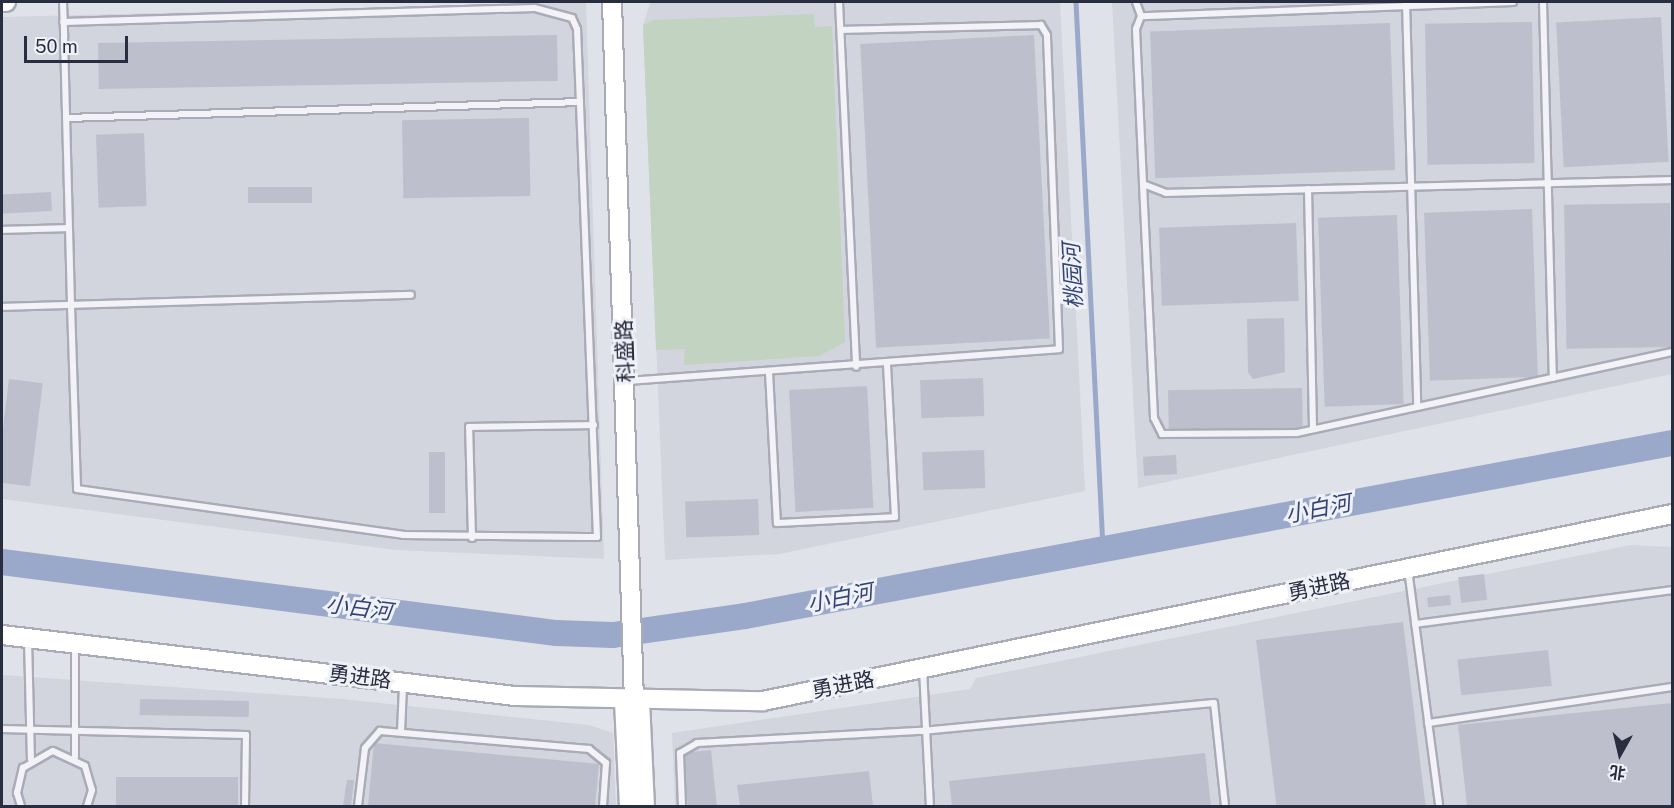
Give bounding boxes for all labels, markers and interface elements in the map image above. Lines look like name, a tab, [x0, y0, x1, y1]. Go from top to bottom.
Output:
scale bar	[27, 24, 130, 62]
text: 50 m	[35, 36, 78, 57]
water label: 桃园河	[1058, 242, 1088, 310]
street label: 科盛路	[611, 319, 639, 383]
water label: 小白河	[1283, 490, 1353, 528]
street label: 勇进路	[1286, 568, 1352, 606]
water label: 小白河	[805, 579, 875, 617]
water label: 小白河	[325, 591, 393, 625]
street label: 勇进路	[327, 661, 393, 693]
street label: 勇进路	[810, 667, 876, 703]
north arrow	[1590, 724, 1650, 784]
text: 北	[1608, 762, 1627, 783]

